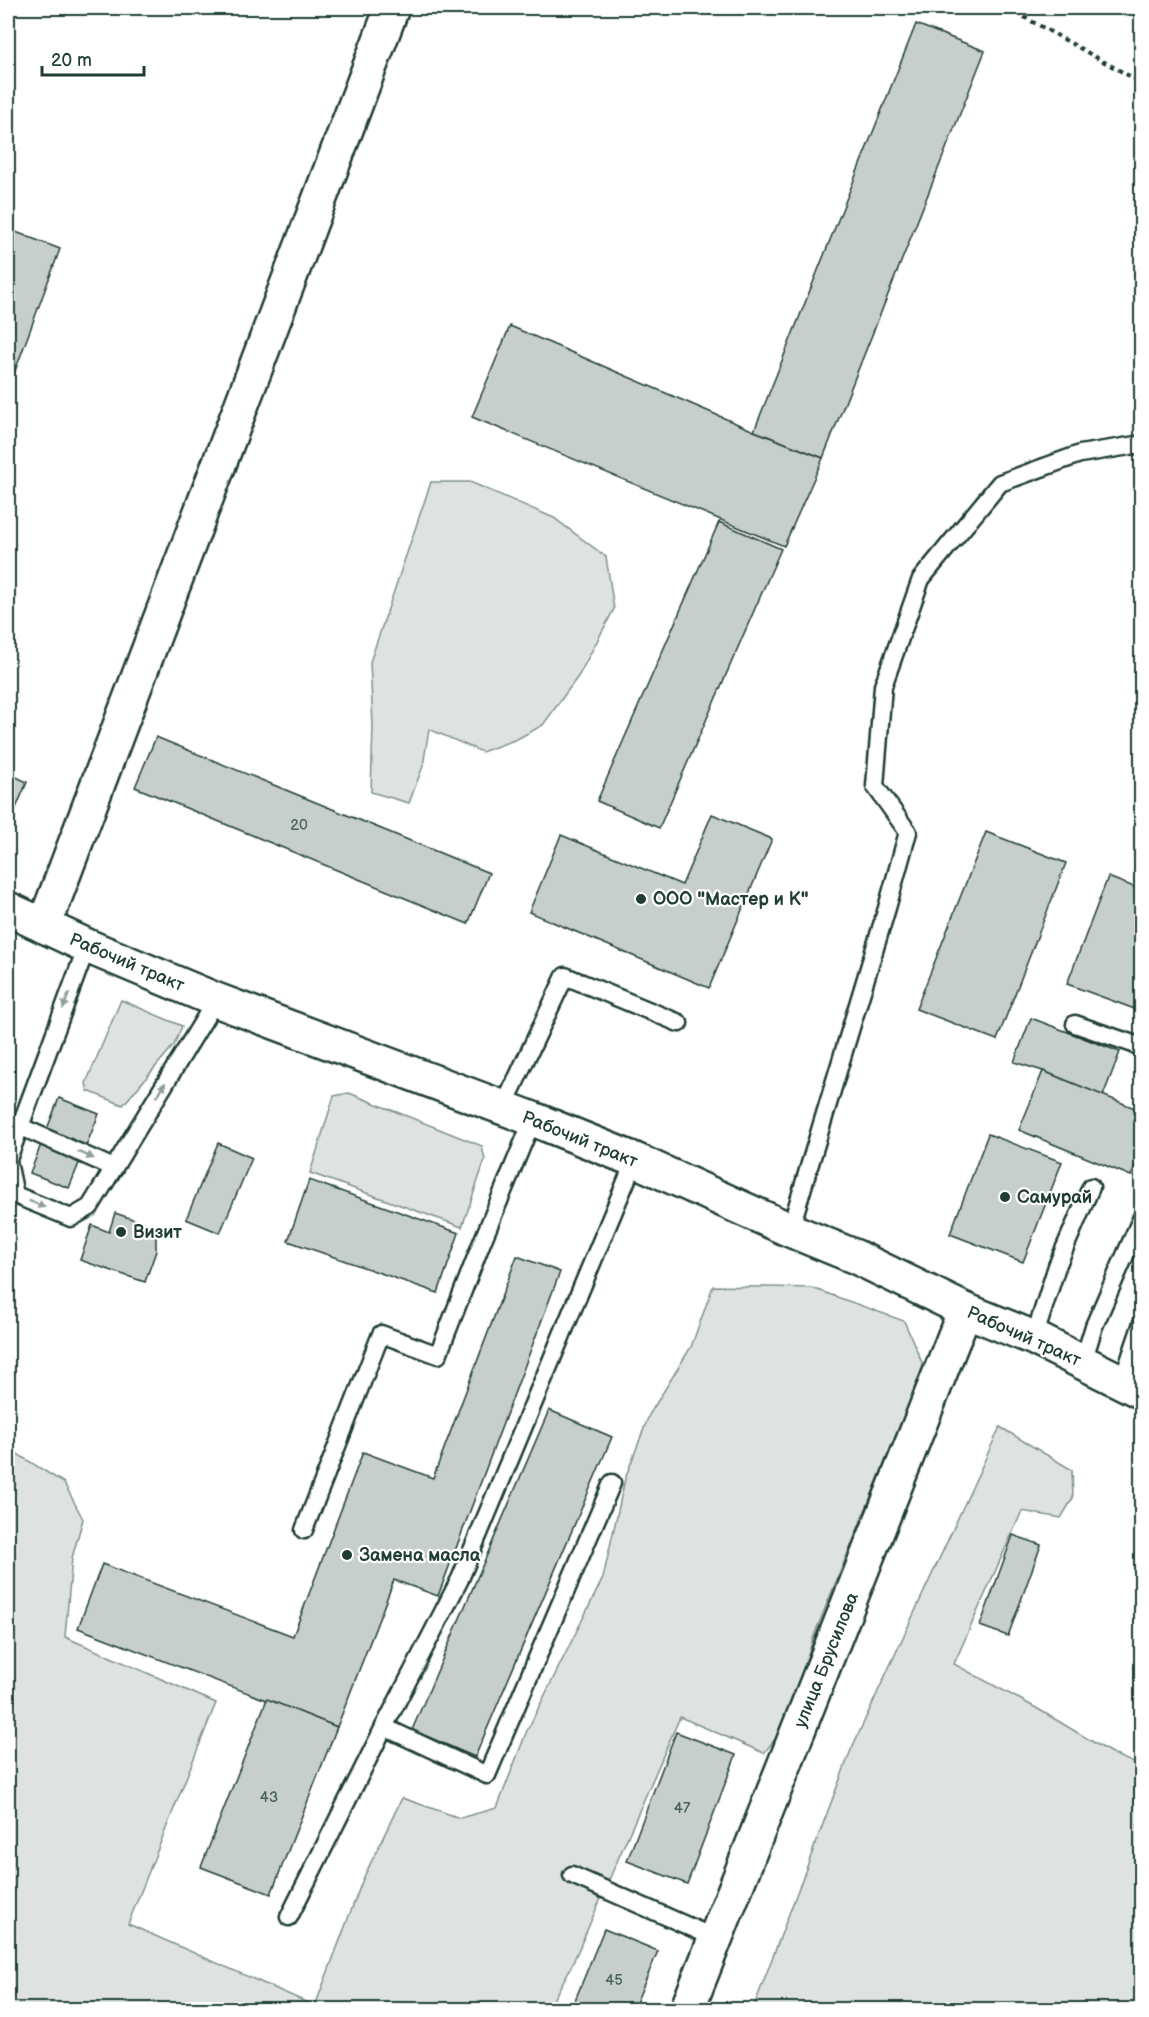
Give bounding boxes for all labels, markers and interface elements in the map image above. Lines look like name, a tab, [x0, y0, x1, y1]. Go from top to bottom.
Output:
scale bar	[42, 39, 144, 77]
text: 20 m	[51, 50, 92, 71]
house number: 20	[290, 816, 308, 835]
place label: ООО "Мастер и К"	[653, 889, 809, 910]
marker: ООО "Мастер и К"	[634, 892, 648, 906]
street label: Рабочий тракт	[66, 929, 188, 996]
one-way arrow	[61, 992, 71, 1010]
one-way arrow	[156, 1081, 166, 1098]
street label: Рабочий тракт	[519, 1107, 641, 1172]
one-way arrow	[77, 1151, 94, 1160]
place label: Самурай	[1017, 1187, 1092, 1208]
marker: Самурай	[998, 1190, 1012, 1204]
one-way arrow	[29, 1199, 47, 1209]
place label: Визит	[133, 1222, 182, 1243]
marker: Визит	[114, 1225, 128, 1239]
street label: Рабочий тракт	[963, 1302, 1085, 1371]
place label: Замена масла	[359, 1545, 481, 1566]
marker: Замена масла	[340, 1548, 354, 1562]
street label: улица Брусилова	[790, 1589, 863, 1731]
house number: 43	[260, 1788, 278, 1807]
house number: 47	[674, 1799, 691, 1818]
house number: 45	[605, 1971, 623, 1990]

